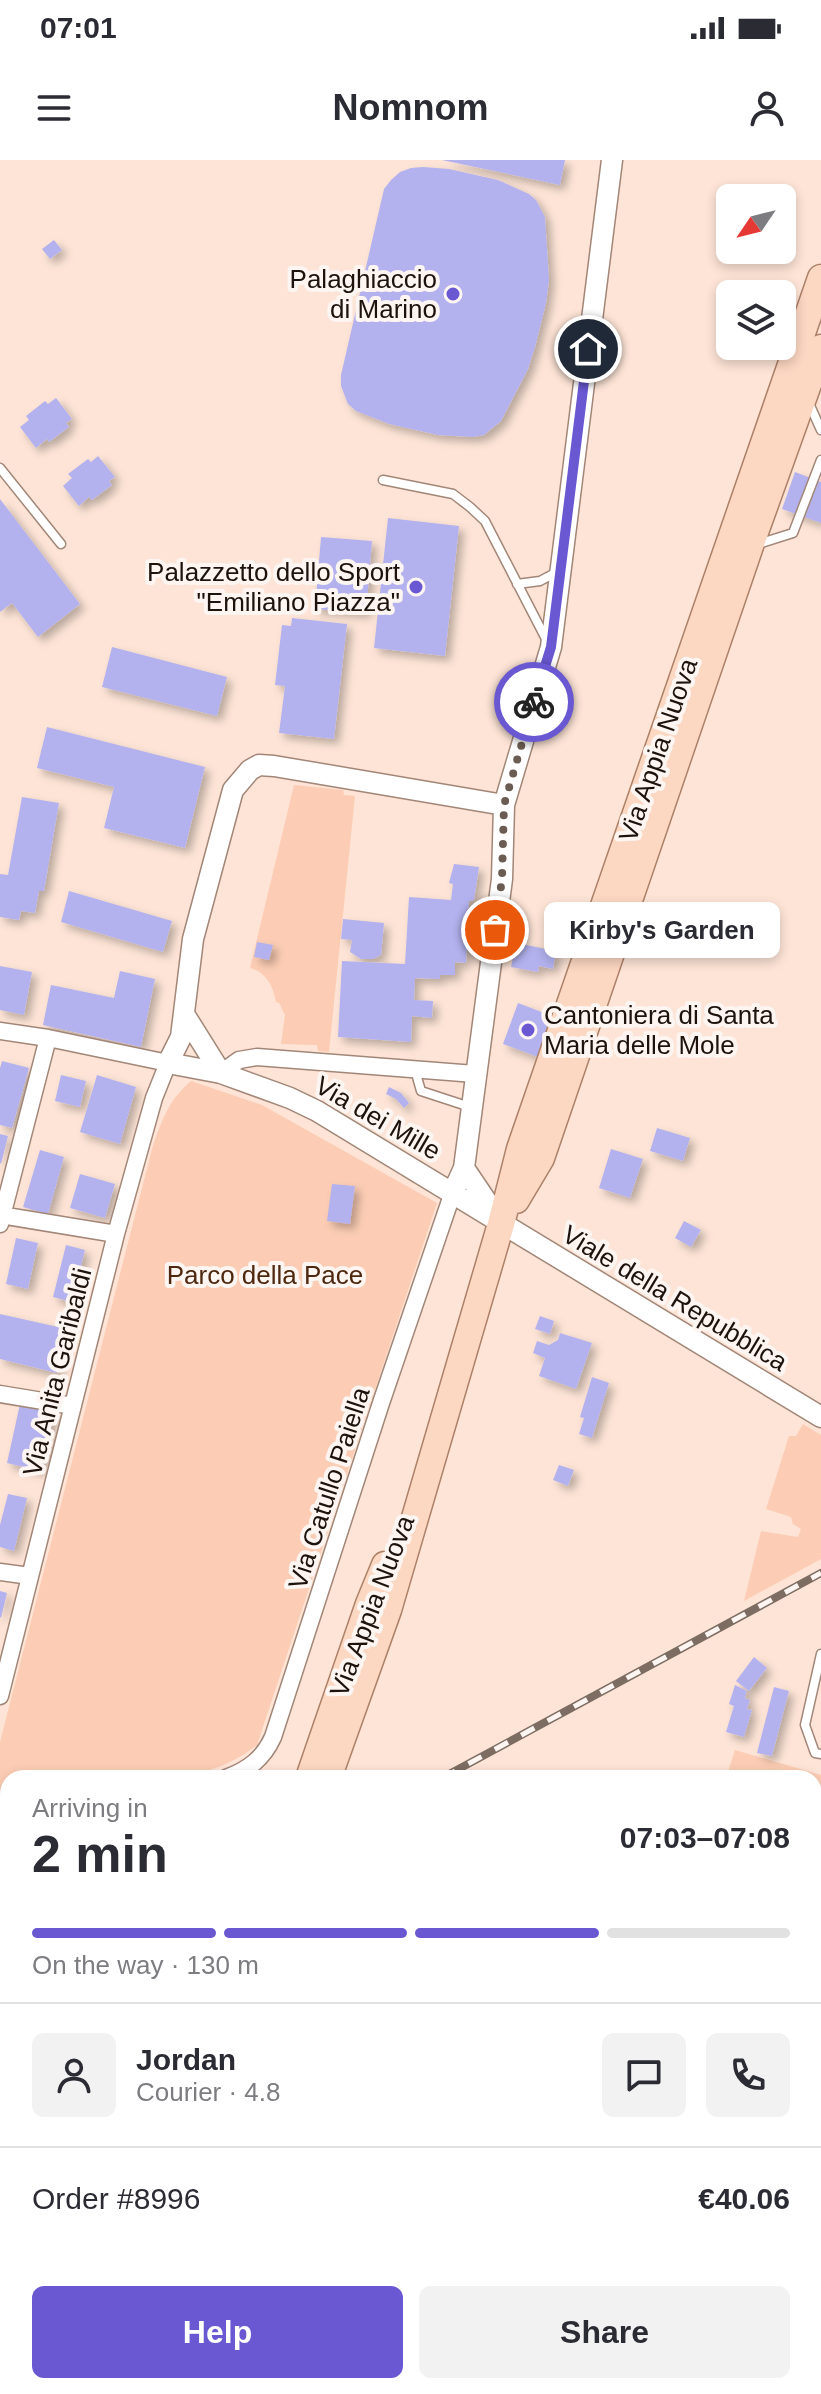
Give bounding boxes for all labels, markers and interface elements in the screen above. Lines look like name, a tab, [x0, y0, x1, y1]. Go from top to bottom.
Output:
text: 07:01	[40, 11, 117, 44]
icon: menu	[32, 86, 76, 130]
icon: person	[745, 86, 789, 130]
text: Nomnom	[333, 87, 489, 128]
north arrow	[716, 184, 796, 264]
map controls	[716, 184, 796, 360]
place label: Palaghiaccio di Marino	[290, 264, 437, 324]
button: layers	[716, 280, 796, 360]
marker: Palaghiaccio di Marino	[444, 285, 462, 303]
pin	[554, 315, 622, 383]
icon: home	[566, 327, 610, 371]
place label: Palazzetto dello Sport "Emiliano Piazza"	[147, 557, 401, 617]
marker: Palazzetto dello Sport "Emiliano Piazza"	[407, 578, 425, 596]
street label: Via Appia Nuova	[613, 654, 704, 846]
courier	[494, 662, 574, 742]
icon: bike	[512, 680, 556, 724]
pin	[461, 896, 529, 964]
callout: Kirby's Garden	[543, 902, 779, 958]
icon: bag	[473, 908, 517, 952]
text: Kirby's Garden	[569, 915, 755, 945]
place label: Cantoniera di Santa Maria delle Mole	[544, 1000, 774, 1060]
marker: Cantoniera di Santa Maria delle Mole	[519, 1021, 537, 1039]
street label: Via dei Mille	[310, 1070, 446, 1166]
street label: Viale della Repubblica	[557, 1219, 793, 1377]
park label: Parco della Pace	[167, 1260, 363, 1290]
street label: Via Anita Garibaldi	[17, 1265, 97, 1479]
street label: Via Catullo Paiella	[282, 1383, 376, 1593]
street label: Via Appia Nuova	[324, 1511, 421, 1701]
text: Arriving in	[32, 1793, 148, 1823]
text: 07:03–07:08	[620, 1821, 790, 1854]
text: 2 min	[32, 1825, 168, 1883]
text: On the way · 130 m	[32, 1950, 259, 1980]
button: person	[32, 2033, 116, 2117]
button: chat	[602, 2033, 686, 2117]
button: phone	[706, 2033, 790, 2117]
text: Jordan	[136, 2043, 236, 2076]
text: Courier · 4.8	[136, 2077, 281, 2107]
text: Order #8996	[32, 2182, 200, 2215]
text: €40.06	[698, 2182, 790, 2215]
button: Help	[32, 2286, 403, 2378]
button: Share	[419, 2286, 790, 2378]

